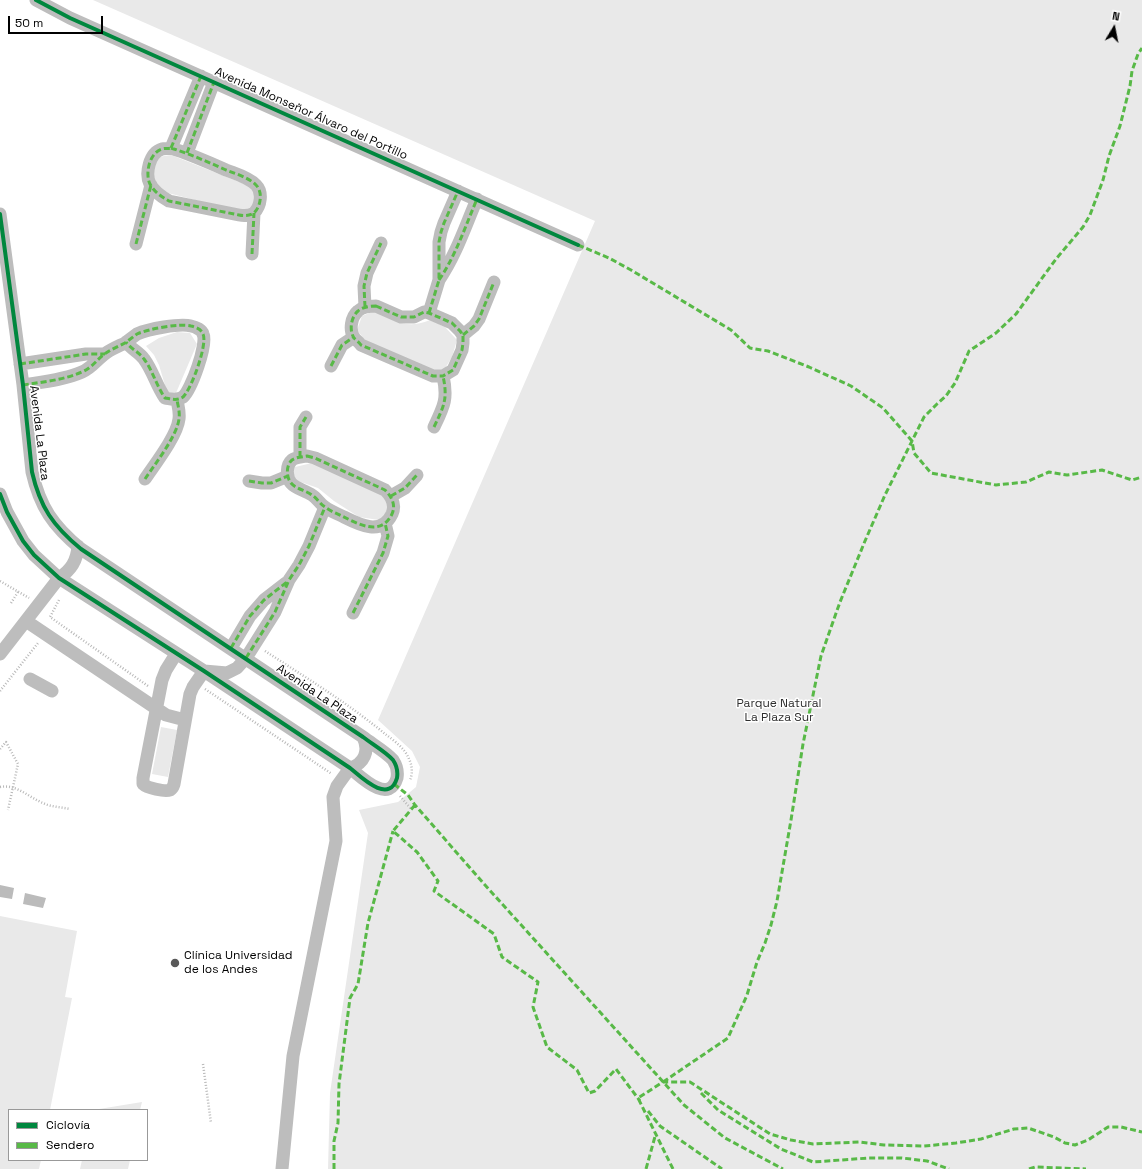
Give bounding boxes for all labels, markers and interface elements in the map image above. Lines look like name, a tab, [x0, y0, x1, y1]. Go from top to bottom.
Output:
scale bar	[10, 8, 105, 34]
north arrow	[1094, 8, 1134, 48]
text: N	[1111, 9, 1121, 24]
text: 50 m	[15, 15, 43, 31]
street label: Avenida Monseñor Álvaro del Portillo	[212, 65, 410, 163]
street label: Avenida La Plaza	[26, 385, 52, 481]
street label: Avenida La Plaza	[273, 661, 361, 727]
park label: Parque Natural La Plaza Sur	[736, 697, 822, 725]
place label: Clínica Universidad de los Andes	[184, 949, 293, 977]
marker: Clínica Universidad de los Andes	[169, 957, 181, 969]
legend	[8, 1109, 148, 1161]
text: Ciclovía	[46, 1117, 90, 1133]
text: Sendero	[46, 1137, 94, 1153]

